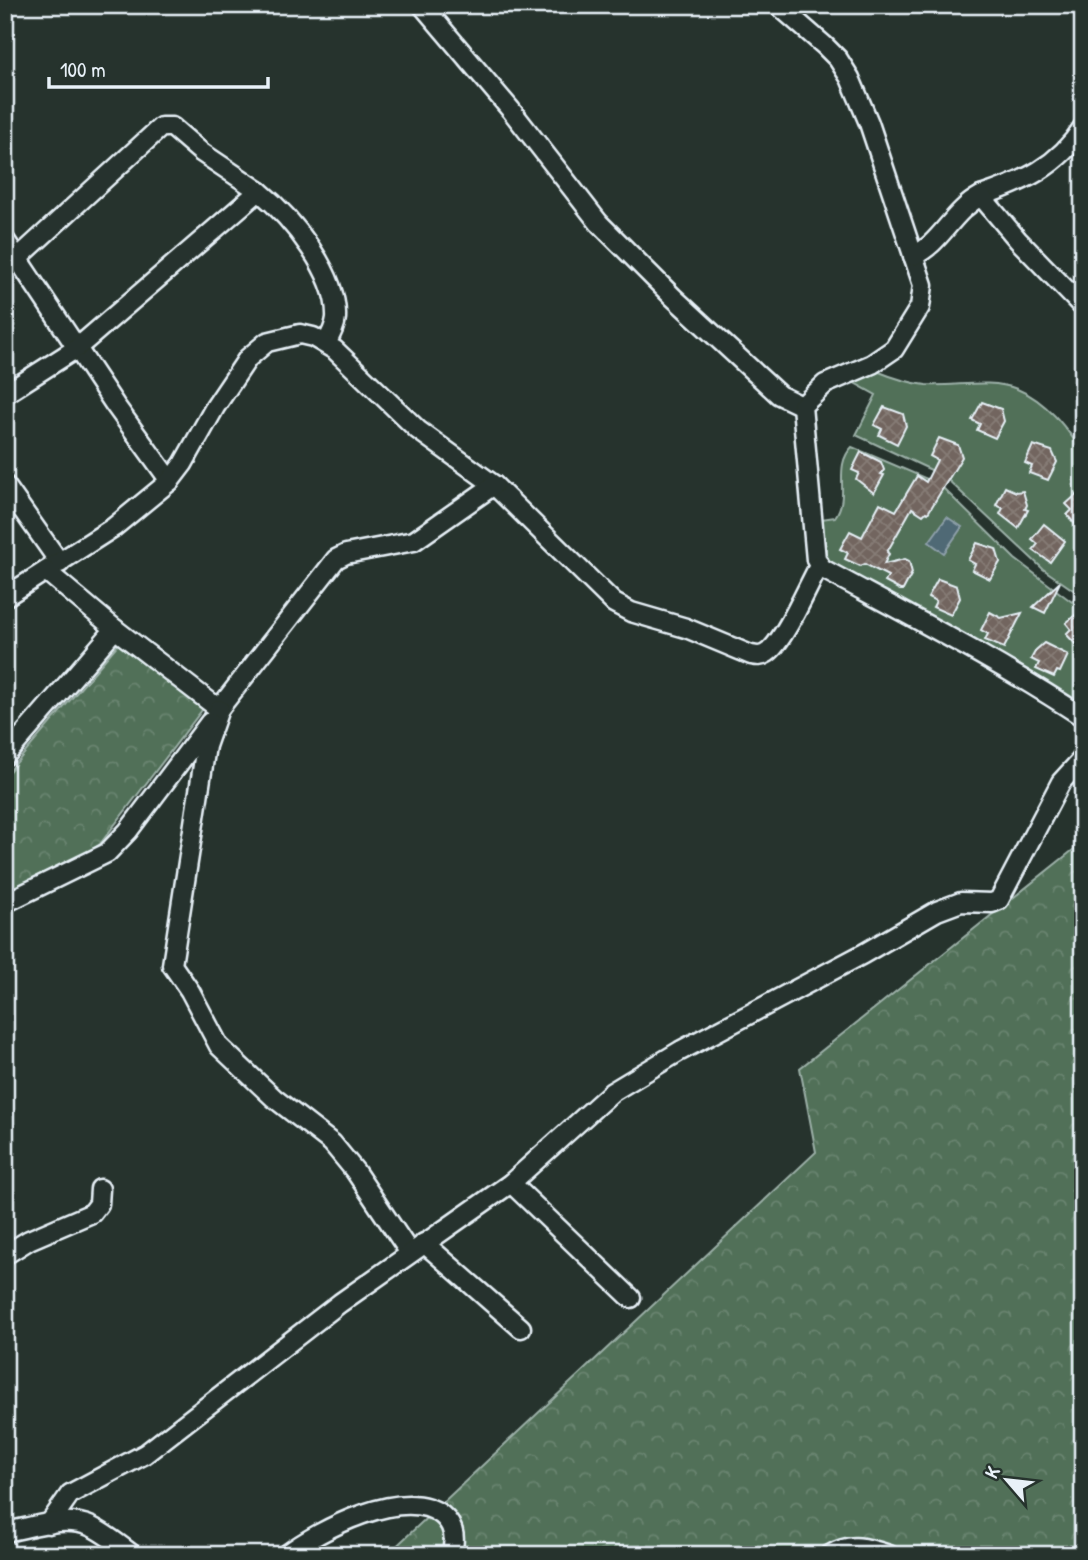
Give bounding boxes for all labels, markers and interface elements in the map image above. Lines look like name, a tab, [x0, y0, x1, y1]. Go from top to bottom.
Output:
scale bar	[49, 46, 268, 90]
text: 100 m	[60, 55, 106, 84]
north arrow	[972, 1444, 1042, 1514]
text: K	[978, 1461, 1006, 1483]

